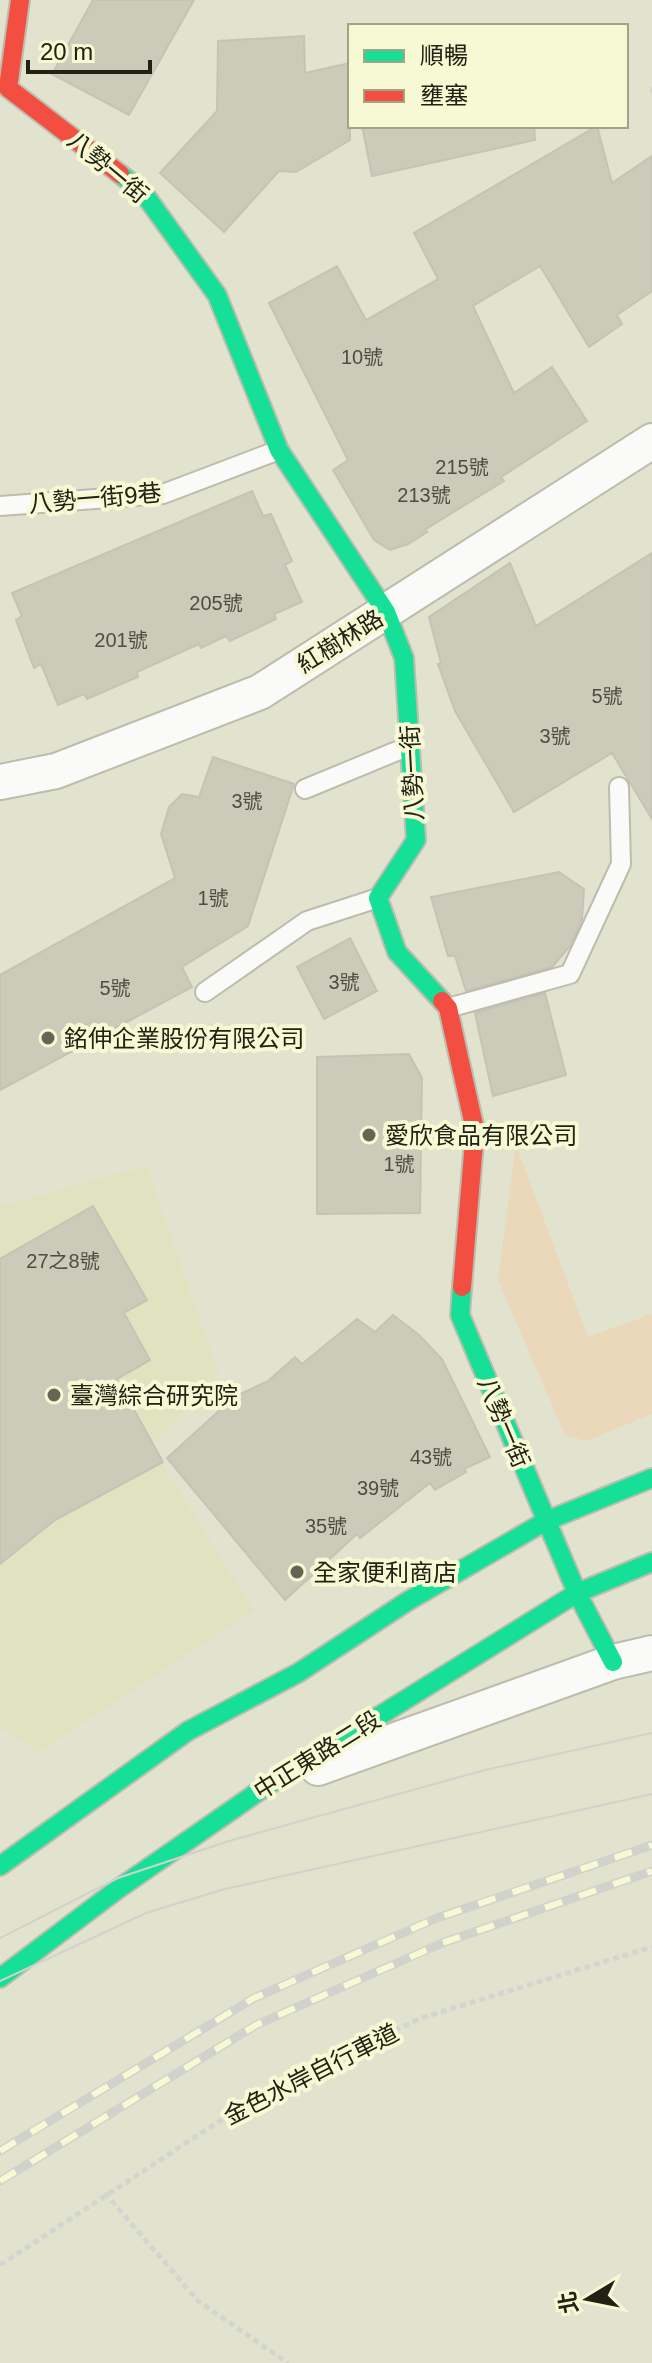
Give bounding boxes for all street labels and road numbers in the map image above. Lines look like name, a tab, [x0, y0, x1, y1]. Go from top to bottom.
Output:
street label: 八勢一街	[63, 126, 153, 208]
street label: 八勢一街9巷	[27, 479, 163, 517]
street label: 紅樹林路	[292, 604, 388, 678]
street label: 八勢一街	[396, 724, 428, 822]
street label: 八勢一街	[473, 1373, 535, 1471]
street label: 中正東路二段	[249, 1705, 385, 1805]
street label: 金色水岸自行車道	[219, 2018, 403, 2130]

